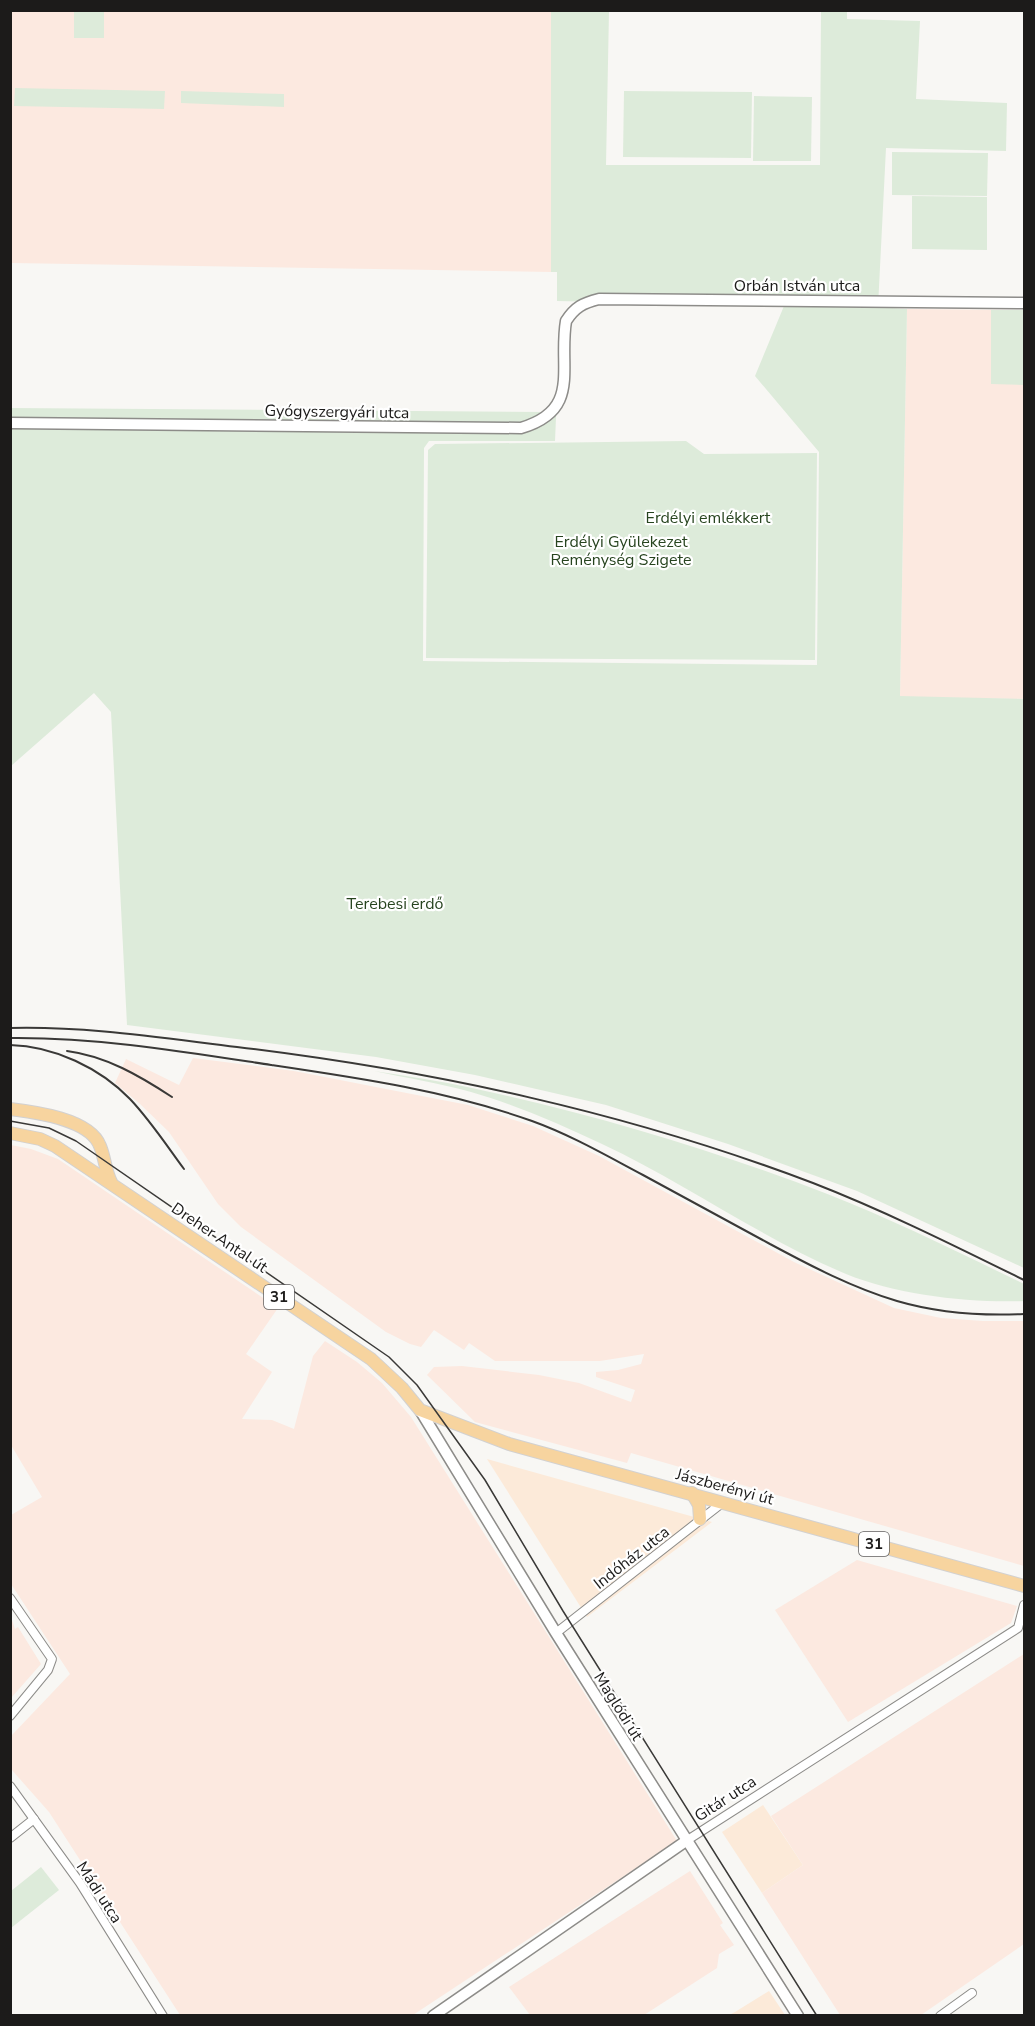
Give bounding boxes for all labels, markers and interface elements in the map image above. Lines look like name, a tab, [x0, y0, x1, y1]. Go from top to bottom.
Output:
street label: Orbán István utca	[734, 275, 860, 297]
street label: Gyógyszergyári utca	[264, 400, 410, 424]
park label: Erdélyi emlékkert	[646, 507, 771, 529]
park label: Erdélyi Gyülekezet Reménység Szigete	[551, 531, 691, 571]
park label: Terebesi erdő	[347, 893, 443, 915]
street label: Dreher Antal út	[167, 1197, 272, 1278]
road number: 31	[264, 1285, 294, 1309]
street label: Jászberényi út	[672, 1463, 776, 1511]
street label: Indóház utca	[589, 1521, 674, 1594]
road number: 31	[859, 1532, 889, 1556]
street label: Maglódi út	[588, 1668, 648, 1745]
street label: Gitár utca	[690, 1771, 761, 1827]
street label: Mádi utca	[71, 1857, 127, 1928]

